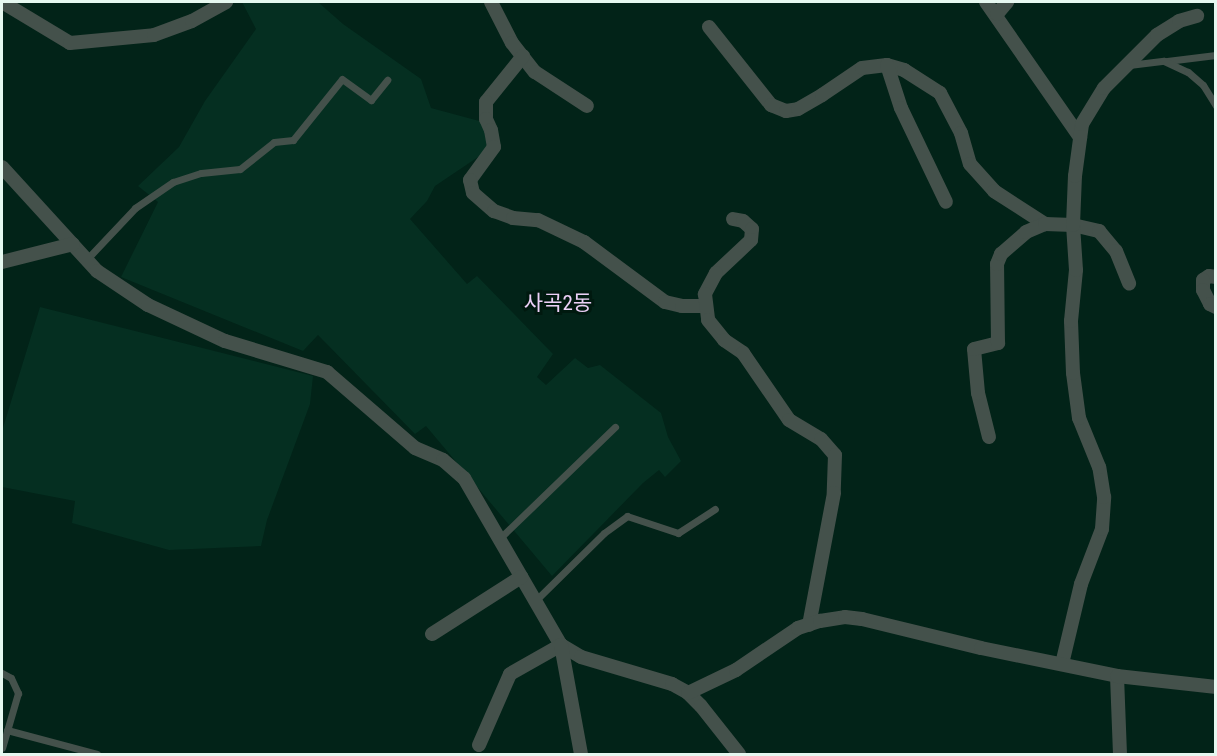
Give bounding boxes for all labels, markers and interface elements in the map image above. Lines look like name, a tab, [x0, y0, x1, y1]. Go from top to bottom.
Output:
district label: 사곡2동	[524, 290, 592, 316]

